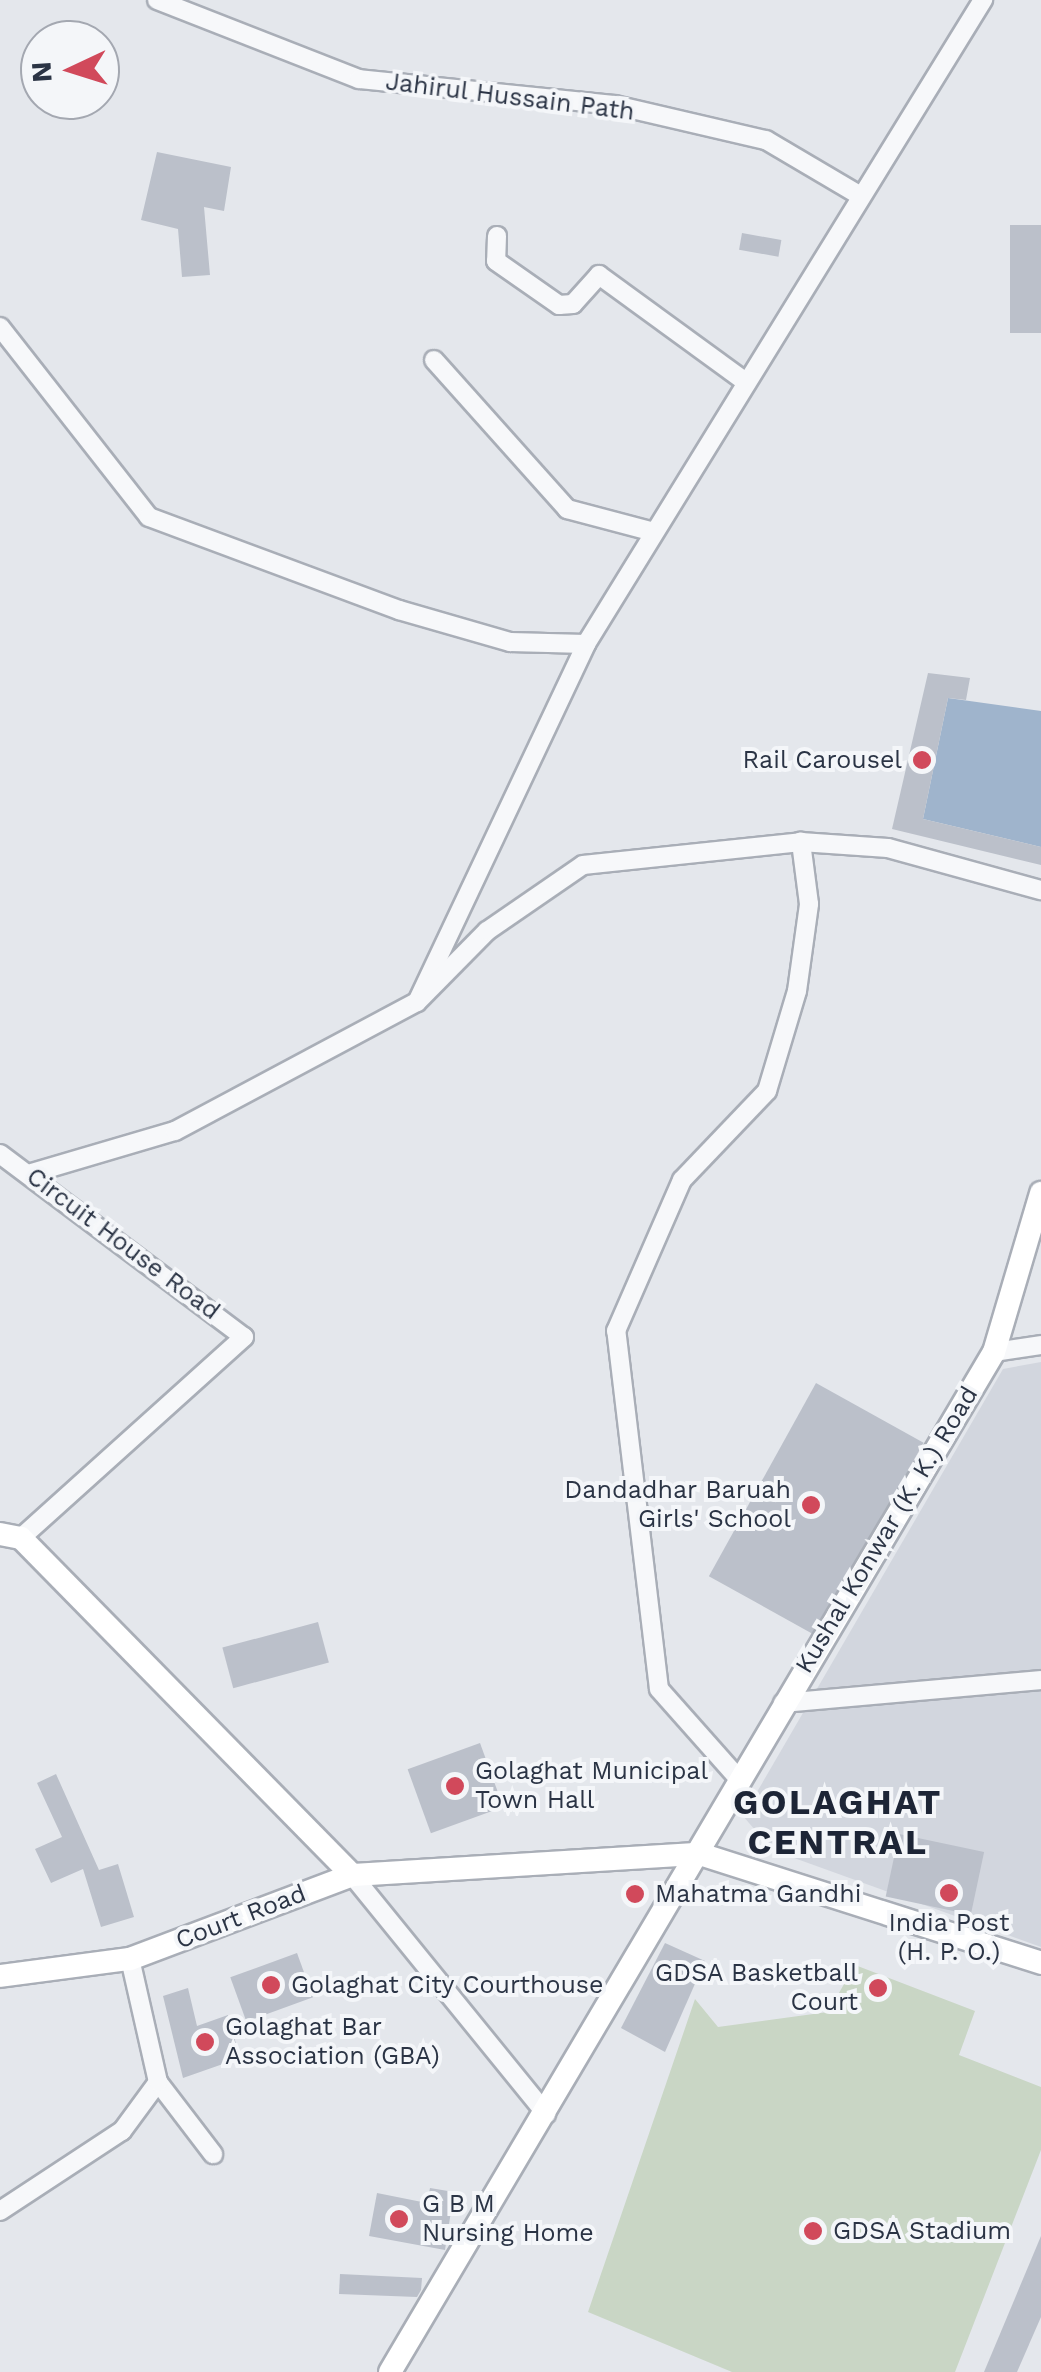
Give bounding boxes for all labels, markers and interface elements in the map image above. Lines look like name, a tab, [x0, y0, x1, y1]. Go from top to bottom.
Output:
north arrow	[20, 20, 120, 120]
text: N	[24, 60, 59, 83]
street label: Jahirul Hussain Path	[383, 67, 637, 127]
place label: Rail Carousel	[742, 745, 902, 775]
marker: Rail Carousel	[911, 749, 933, 771]
street label: Circuit House Road	[20, 1161, 226, 1327]
street label: Kushal Konwar (K. K.) Road	[789, 1381, 985, 1679]
place label: Dandadhar Baruah Girls' School	[564, 1476, 791, 1535]
marker: Dandadhar Baruah Girls' School	[800, 1494, 822, 1516]
place label: Golaghat Municipal Town Hall	[475, 1757, 708, 1816]
marker: Golaghat Municipal Town Hall	[444, 1775, 466, 1797]
district label: GOLAGHAT CENTRAL	[733, 1781, 943, 1863]
street label: Court Road	[172, 1878, 310, 1956]
place label: Mahatma Gandhi	[655, 1879, 862, 1909]
marker: India Post (H. P. O.)	[938, 1882, 960, 1904]
marker: Mahatma Gandhi	[624, 1883, 646, 1905]
place label: India Post (H. P. O.)	[888, 1909, 1010, 1968]
place label: GDSA Basketball Court	[654, 1959, 858, 2018]
place label: Golaghat City Courthouse	[291, 1970, 604, 2000]
marker: Golaghat City Courthouse	[260, 1974, 282, 1996]
marker: GDSA Basketball Court	[867, 1977, 889, 1999]
place label: Golaghat Bar Association (GBA)	[225, 2013, 440, 2072]
marker: Golaghat Bar Association (GBA)	[194, 2031, 216, 2053]
place label: G B M Nursing Home	[422, 2190, 594, 2249]
marker: G B M Nursing Home	[386, 2206, 412, 2232]
place label: GDSA Stadium	[833, 2216, 1012, 2246]
marker: GDSA Stadium	[802, 2220, 824, 2242]

